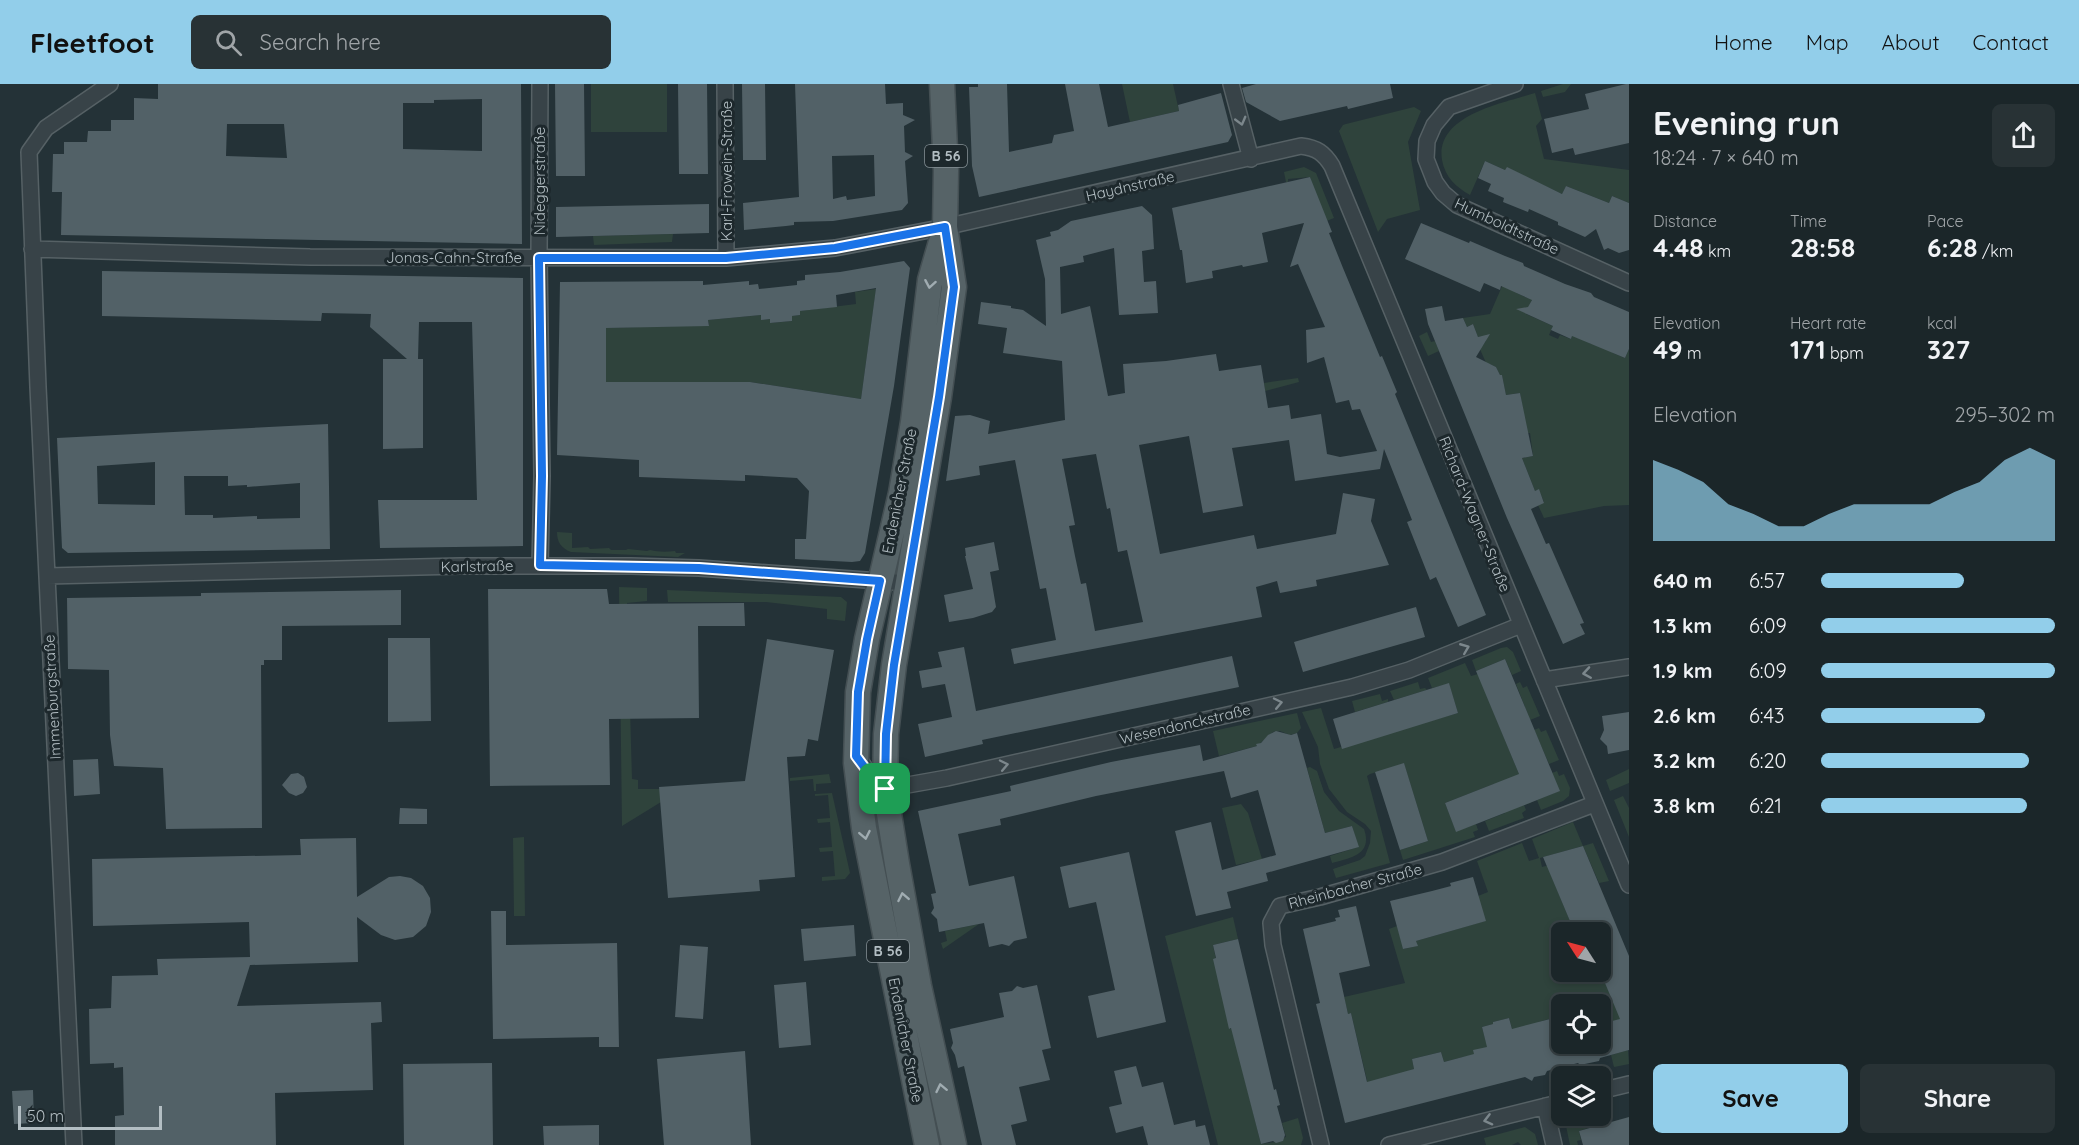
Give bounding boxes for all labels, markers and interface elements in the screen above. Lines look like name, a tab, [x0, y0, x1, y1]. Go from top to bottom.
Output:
search box	[191, 15, 611, 69]
text: Fleetfoot	[30, 25, 155, 60]
icon: search	[212, 26, 245, 59]
text: Search here	[260, 28, 381, 56]
text: Home	[1714, 29, 1773, 55]
text: Map	[1806, 29, 1849, 55]
text: About	[1882, 29, 1940, 55]
text: Contact	[1973, 29, 2049, 55]
street label: Karl-Frowein-Straße	[717, 101, 736, 241]
text: Evening run	[1653, 102, 1840, 143]
button: share	[1992, 104, 2055, 167]
one-way arrow	[1234, 116, 1247, 126]
street label: Nideggerstraße	[530, 127, 549, 235]
road number: B 56	[925, 145, 967, 167]
text: 18:24 · 7 × 640 m	[1653, 145, 1799, 170]
street label: Haydnstraße	[1084, 167, 1176, 205]
street label: Humboldtstraße	[1452, 193, 1562, 259]
text: Distance	[1653, 211, 1717, 231]
text: Time	[1790, 211, 1827, 231]
text: Pace	[1927, 211, 1963, 231]
text: 4.48	[1653, 231, 1704, 264]
text: 28:58	[1790, 231, 1855, 264]
text: 6:28	[1927, 231, 1978, 264]
text: km	[1704, 241, 1731, 261]
text: /km	[1978, 241, 2013, 261]
street label: Jonas-Cahn-Straße	[386, 248, 522, 267]
one-way arrow	[924, 278, 937, 288]
text: Elevation	[1653, 313, 1720, 333]
text: Heart rate	[1790, 313, 1866, 333]
text: kcal	[1927, 313, 1957, 333]
text: 49	[1653, 333, 1683, 366]
text: 171	[1790, 333, 1826, 366]
text: 327	[1927, 333, 1970, 366]
text: m	[1683, 343, 1702, 363]
text: bpm	[1826, 343, 1864, 363]
text: Elevation	[1653, 402, 1737, 427]
text: 295–302 m	[1955, 402, 2055, 427]
street label: Endenicher Straße	[878, 427, 920, 555]
street label: Richard-Wagner-Straße	[1435, 433, 1515, 595]
street label: Karlstraße	[440, 556, 514, 576]
text: 640 m	[1653, 568, 1712, 593]
text: 6:57	[1749, 568, 1785, 593]
text: 1.3 km	[1653, 613, 1712, 638]
text: 6:09	[1749, 613, 1787, 638]
street label: Immenburgstraße	[39, 634, 65, 760]
one-way arrow	[1458, 643, 1469, 655]
text: 1.9 km	[1653, 658, 1713, 683]
text: 6:09	[1749, 658, 1787, 683]
one-way arrow	[1582, 667, 1591, 679]
one-way arrow	[1273, 697, 1283, 710]
street label: Wesendonckstraße	[1118, 700, 1252, 748]
text: 2.6 km	[1653, 703, 1716, 728]
text: 6:43	[1749, 703, 1785, 728]
text: 3.2 km	[1653, 748, 1716, 773]
text: 6:20	[1749, 748, 1786, 773]
one-way arrow	[999, 759, 1009, 772]
pin	[859, 763, 910, 814]
icon: arrive	[868, 772, 901, 805]
text: 3.8 km	[1653, 793, 1715, 818]
text: 6:21	[1749, 793, 1782, 818]
one-way arrow	[858, 830, 871, 840]
street label: Rheinbacher Straße	[1286, 859, 1424, 913]
one-way arrow	[897, 892, 910, 902]
north arrow	[1551, 922, 1611, 982]
map controls	[1551, 922, 1611, 1126]
road number: B 56	[867, 940, 909, 962]
street label: Endenicher Straße	[885, 976, 927, 1104]
button: locate	[1551, 994, 1611, 1054]
button: Save	[1653, 1064, 1848, 1133]
button: Share	[1860, 1064, 2055, 1133]
button: layers	[1551, 1066, 1611, 1126]
one-way arrow	[936, 1083, 949, 1093]
scale bar	[18, 1103, 162, 1130]
text: 50 m	[27, 1106, 64, 1126]
one-way arrow	[1483, 1113, 1493, 1126]

